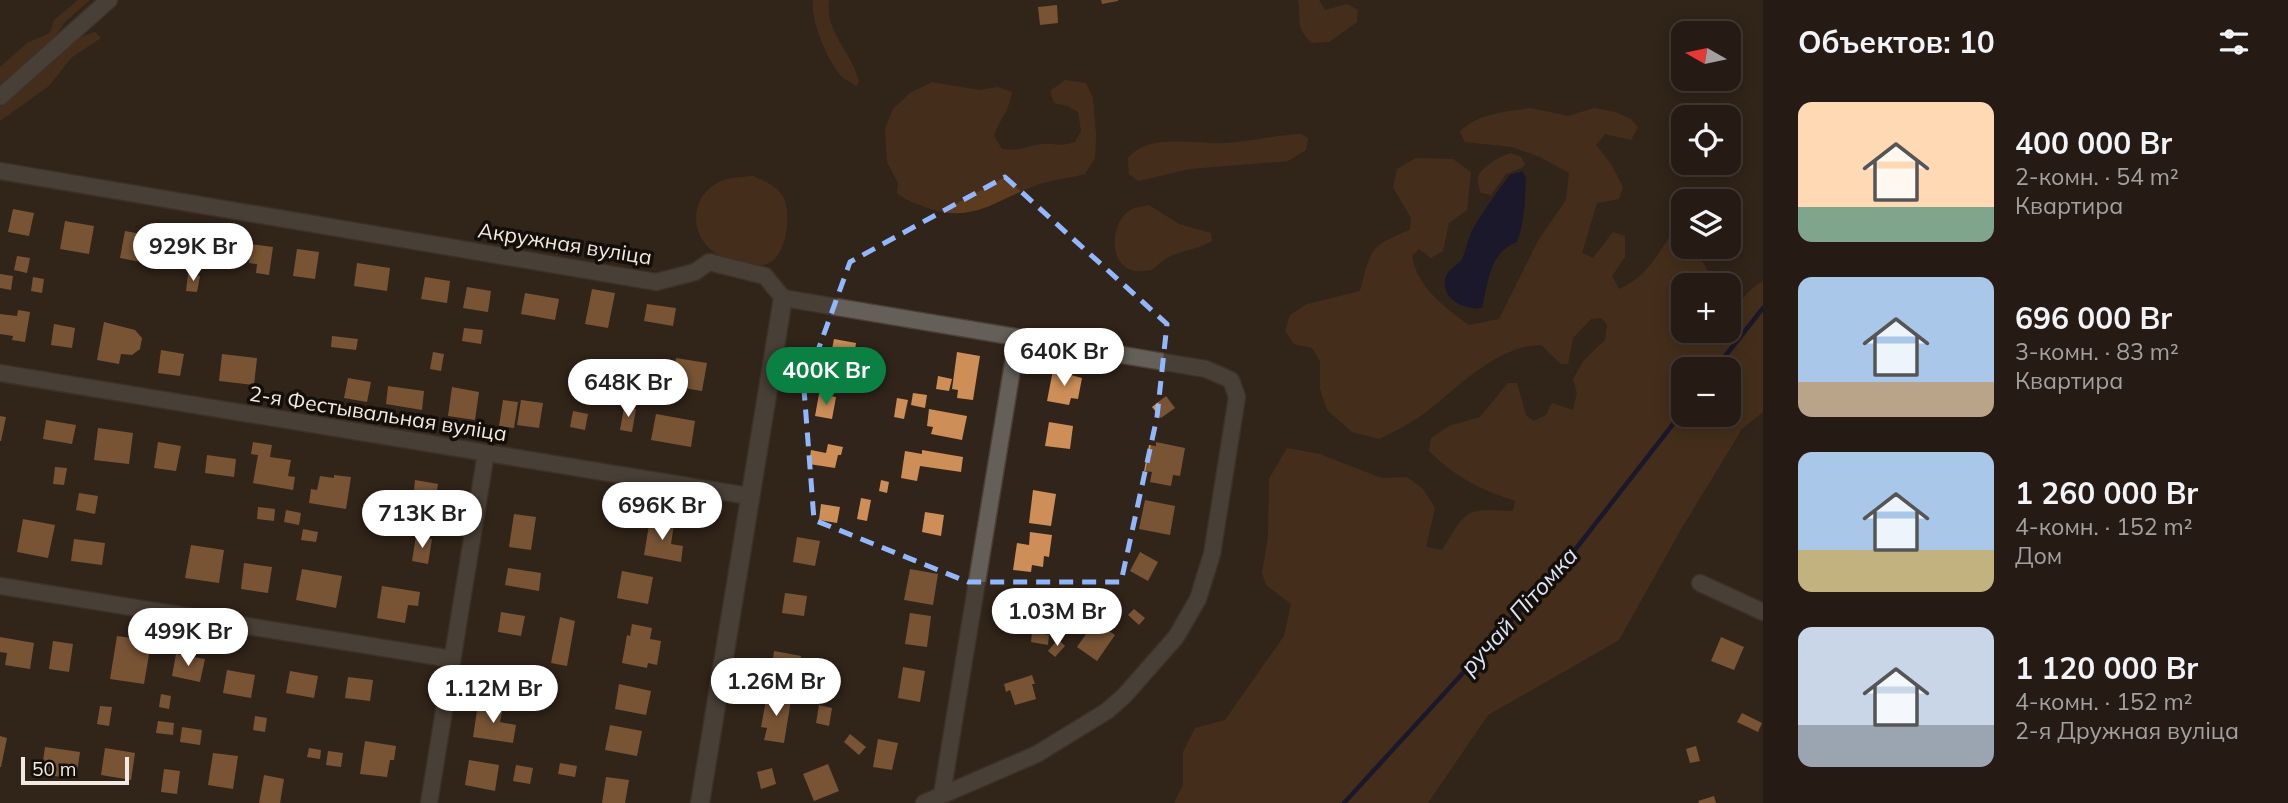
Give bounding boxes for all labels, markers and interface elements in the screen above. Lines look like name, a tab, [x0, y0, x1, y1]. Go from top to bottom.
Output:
north arrow	[1671, 21, 1741, 91]
map controls	[1671, 21, 1741, 427]
text: Объектов: 10	[1798, 23, 1995, 61]
icon: filters	[2215, 23, 2253, 61]
button: locate	[1671, 105, 1741, 175]
text: 400 000 Br	[2015, 124, 2172, 162]
icon: home	[1854, 130, 1938, 214]
text: 2-комн. · 54 m²	[2015, 162, 2179, 191]
button: layers	[1671, 189, 1741, 259]
text: Квартира	[2015, 191, 2123, 220]
street label: Акружная вуліца	[476, 216, 654, 270]
pin: 929K Br	[128, 224, 258, 283]
text: 929K Br	[149, 231, 237, 260]
button: +	[1671, 273, 1741, 343]
text: 696 000 Br	[2015, 299, 2172, 337]
icon: home	[1854, 305, 1938, 389]
pin: 640K Br	[999, 328, 1129, 388]
text: 640K Br	[1020, 336, 1108, 365]
text: 3-комн. · 83 m²	[2015, 337, 2179, 366]
pin: 400K Br	[761, 348, 891, 407]
text: 400K Br	[782, 355, 870, 384]
button: −	[1671, 357, 1741, 427]
pin: 648K Br	[563, 360, 693, 419]
text: Квартира	[2015, 366, 2123, 395]
text: 648K Br	[584, 367, 672, 396]
street label: 2-я Фестывальная вуліца	[247, 380, 509, 446]
text: 1 260 000 Br	[2015, 474, 2198, 512]
icon: home	[1854, 480, 1938, 564]
pin: 696K Br	[597, 482, 727, 542]
pin: 713K Br	[357, 490, 487, 550]
text: 696K Br	[618, 490, 706, 519]
text: 713K Br	[378, 498, 466, 527]
text: 4-комн. · 152 m²	[2015, 512, 2193, 541]
water label: ручай Пітомка	[1454, 541, 1584, 681]
text: Дом	[2015, 541, 2062, 570]
pin: 1.03M Br	[985, 588, 1129, 648]
text: 1.03M Br	[1008, 596, 1106, 625]
pin: 499K Br	[123, 608, 253, 668]
text: 499K Br	[144, 616, 232, 645]
text: 1 120 000 Br	[2015, 649, 2198, 687]
icon: home	[1854, 655, 1938, 739]
pin: 1.26M Br	[704, 658, 848, 718]
pin: 1.12M Br	[421, 666, 565, 725]
text: 1.26M Br	[727, 666, 825, 695]
text: 1.12M Br	[444, 673, 542, 702]
text: 4-комн. · 152 m²	[2015, 687, 2193, 716]
text: 2-я Дружная вуліца	[2015, 716, 2239, 745]
scale bar	[21, 754, 130, 786]
text: 50 m	[32, 757, 76, 781]

